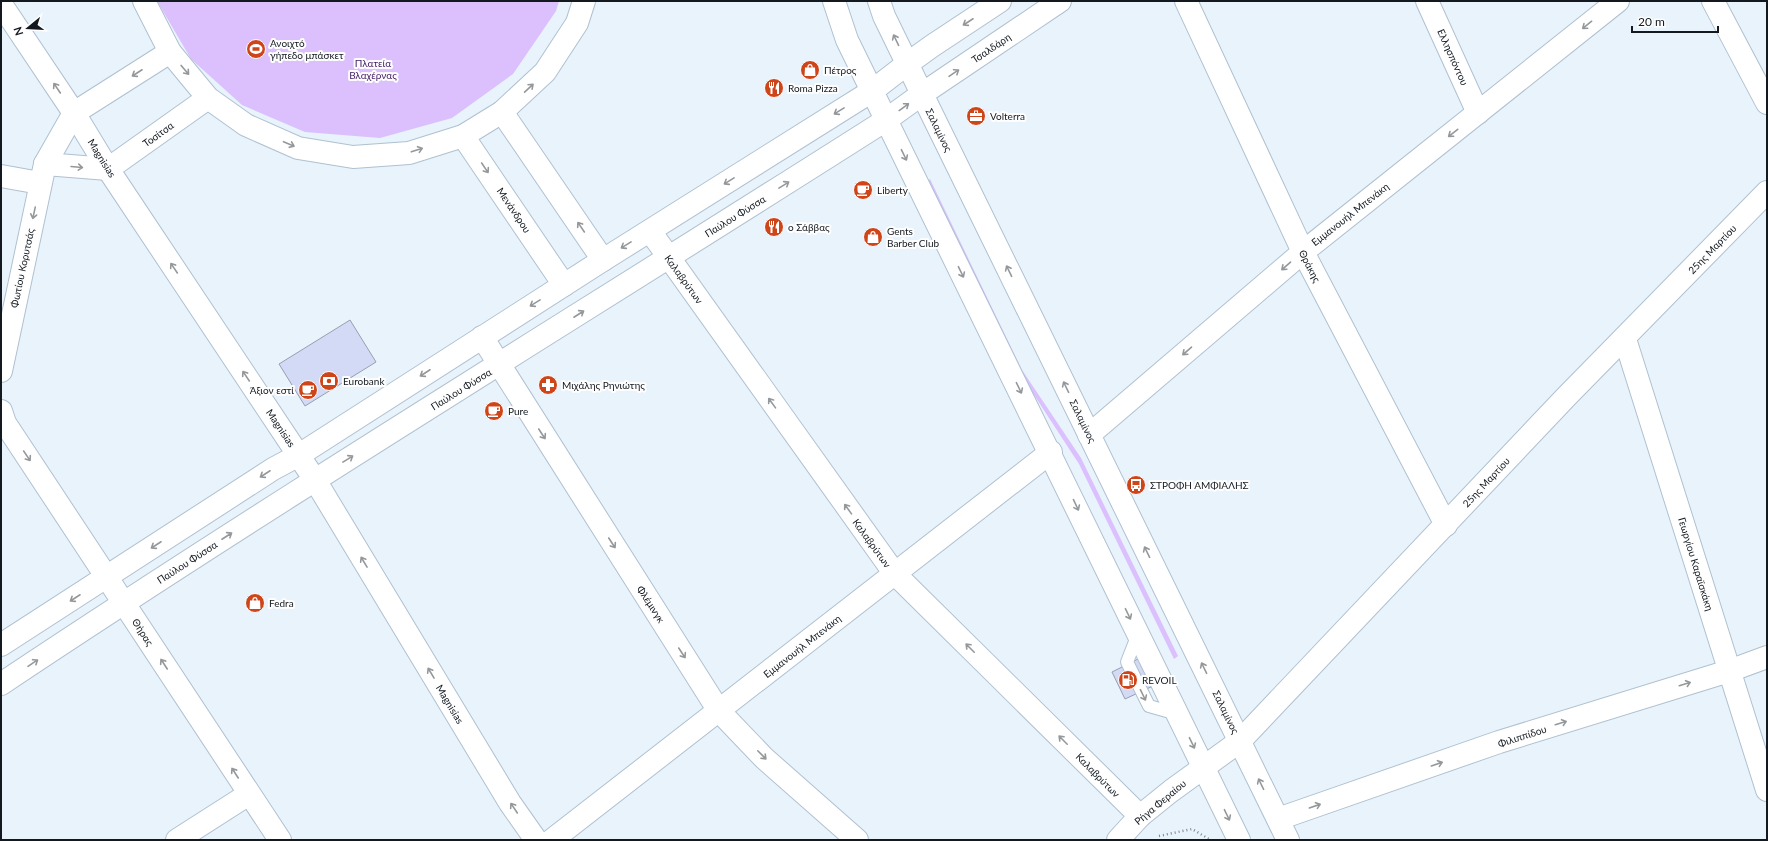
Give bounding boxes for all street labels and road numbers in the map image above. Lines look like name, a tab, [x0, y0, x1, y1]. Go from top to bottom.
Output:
street label: Ελλησπόντου	[1435, 27, 1471, 87]
street label: Τσαλδάρη	[969, 30, 1013, 65]
street label: Σαλαμίνος	[923, 106, 955, 154]
street label: Τοσίτσα	[140, 119, 176, 149]
street label: Magnisias	[85, 136, 119, 180]
street label: Εμμανουήλ Μπενάκη	[1309, 180, 1391, 248]
street label: Μενάνδρου	[495, 185, 533, 235]
street label: Παύλου Φύσσα	[702, 192, 768, 239]
street label: 25ης Μαρτίου	[1686, 222, 1738, 276]
street label: Φωτίου Κορυτσάς	[8, 227, 36, 309]
street label: Θράκης	[1297, 248, 1323, 285]
street label: Καλαβρύτων	[662, 252, 706, 306]
street label: Παύλου Φύσσα	[428, 365, 494, 412]
street label: Σαλαμίνος	[1067, 397, 1099, 445]
street label: Magnisias	[264, 407, 298, 449]
street label: 25ης Μαρτίου	[1460, 455, 1512, 509]
street label: Καλαβρύτων	[850, 516, 894, 570]
street label: Γεωργίου Καραϊσκάκη	[1676, 516, 1716, 612]
street label: Παύλου Φύσσα	[155, 538, 219, 586]
street label: Φλέμινγκ	[635, 583, 668, 626]
street label: Εμμανουήλ Μπενάκη	[761, 612, 843, 680]
street label: Θήρας	[130, 616, 156, 648]
street label: Magnisias	[434, 682, 466, 726]
street label: Σαλαμίνος	[1210, 688, 1242, 736]
street label: Φιλιππίδου	[1496, 722, 1548, 750]
street label: Καλαβρύτων	[1073, 750, 1123, 800]
street label: Ρήγα Φεραίου	[1132, 777, 1188, 827]

